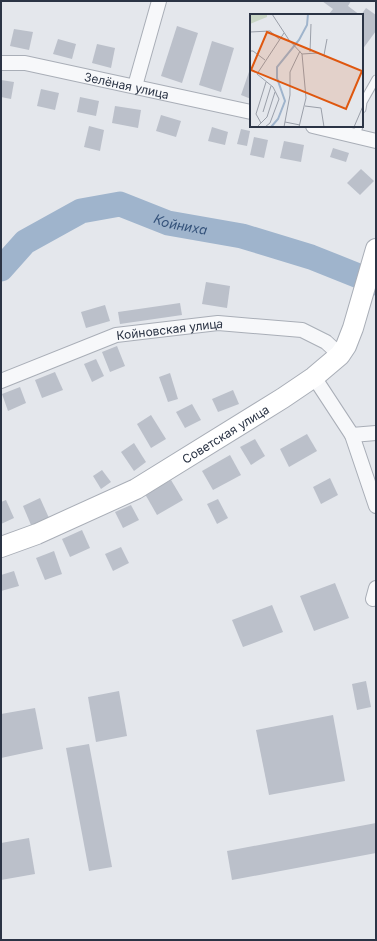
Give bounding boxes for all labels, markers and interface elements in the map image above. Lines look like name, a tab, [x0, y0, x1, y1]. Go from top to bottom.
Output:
inset map	[250, 14, 363, 127]
street label: Зелёная улица	[83, 69, 170, 102]
water label: Койниха	[152, 210, 209, 238]
street label: Койновская улица	[116, 315, 224, 342]
street label: Советская улица	[179, 401, 271, 466]

